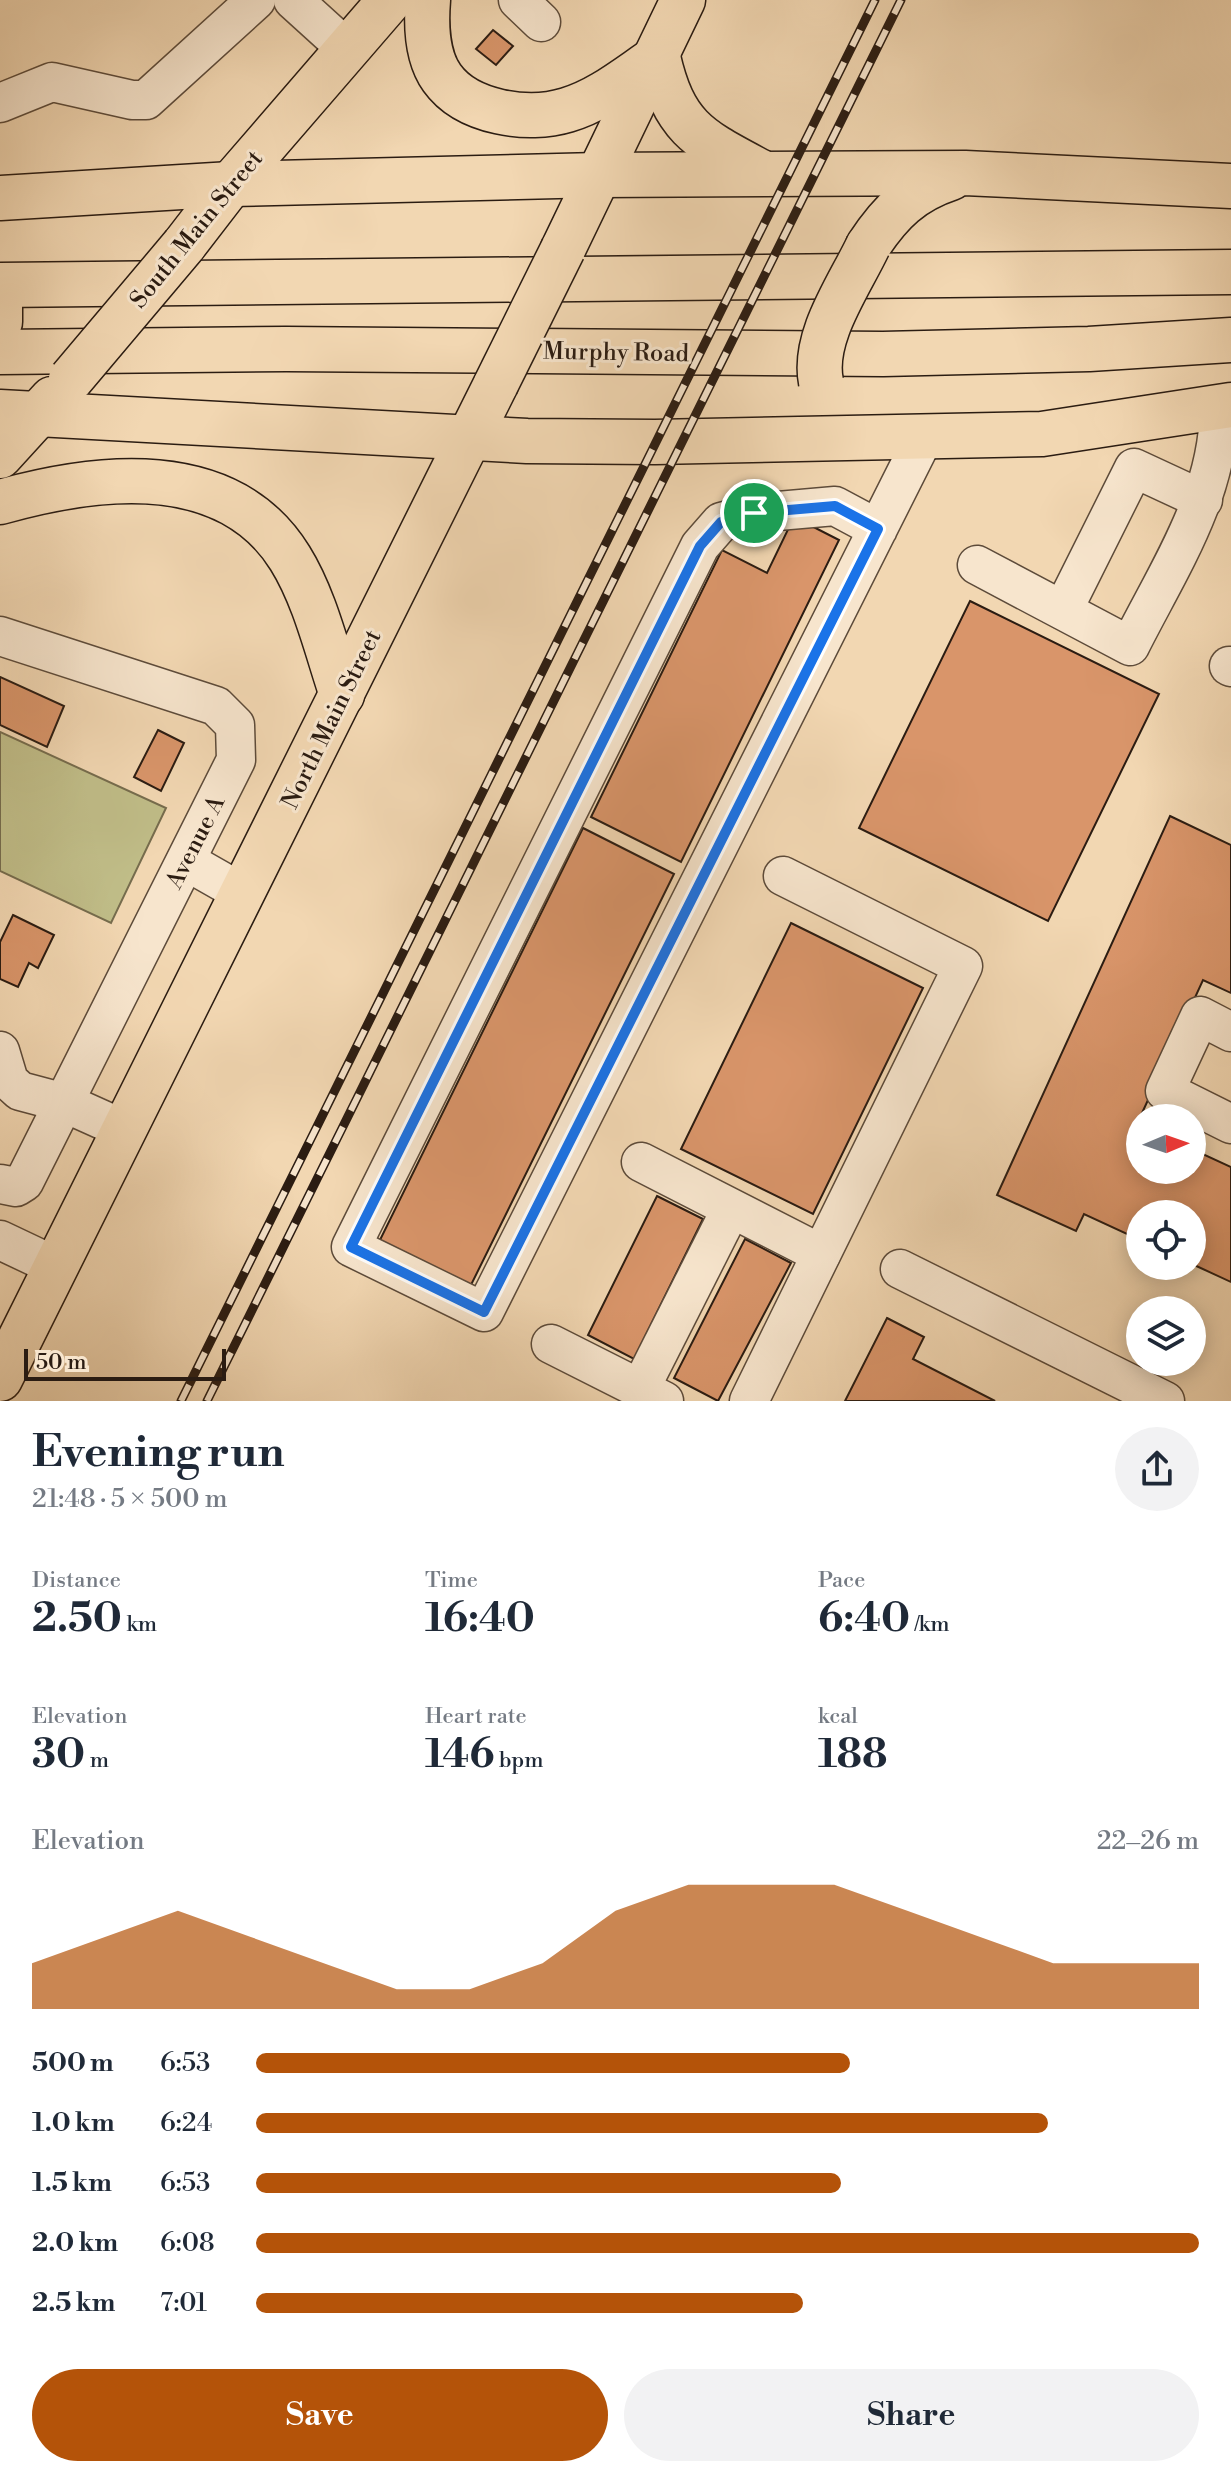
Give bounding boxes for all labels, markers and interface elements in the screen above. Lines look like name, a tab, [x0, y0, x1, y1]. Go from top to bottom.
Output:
street label: South Main Street	[124, 144, 270, 315]
street label: Murphy Road	[543, 337, 690, 369]
pin	[720, 479, 788, 547]
icon: arrive	[732, 491, 776, 535]
street label: North Main Street	[275, 624, 389, 814]
street label: Avenue A	[159, 790, 232, 895]
north arrow	[1126, 1104, 1206, 1184]
map controls	[1126, 1104, 1206, 1376]
button: locate	[1126, 1200, 1206, 1280]
button: layers	[1126, 1296, 1206, 1376]
scale bar	[24, 1345, 226, 1381]
text: 50 m	[36, 1349, 87, 1376]
text: Evening run	[32, 1425, 285, 1480]
button: share	[1115, 1427, 1199, 1511]
text: 21:48 · 5 × 500 m	[32, 1483, 228, 1515]
text: Distance	[32, 1567, 121, 1594]
text: Time	[425, 1567, 478, 1594]
text: Pace	[818, 1567, 865, 1594]
text: 2.50	[32, 1594, 122, 1644]
text: 16:40	[425, 1594, 535, 1644]
text: 6:40	[818, 1594, 910, 1644]
text: km	[122, 1611, 157, 1638]
text: /km	[910, 1611, 950, 1638]
text: Elevation	[32, 1703, 127, 1730]
text: Heart rate	[425, 1703, 527, 1730]
text: kcal	[818, 1703, 858, 1730]
text: 30	[32, 1730, 85, 1780]
text: 146	[425, 1730, 494, 1780]
text: 188	[818, 1730, 888, 1780]
text: m	[85, 1747, 109, 1774]
text: bpm	[494, 1747, 544, 1774]
text: Elevation	[32, 1825, 145, 1857]
text: 22–26 m	[1097, 1825, 1199, 1857]
text: 500 m	[32, 2047, 114, 2079]
text: 6:53	[160, 2047, 210, 2079]
text: 1.0 km	[32, 2107, 115, 2139]
text: 6:24	[160, 2107, 212, 2139]
text: 1.5 km	[32, 2167, 112, 2199]
text: 6:53	[160, 2167, 210, 2199]
text: 2.0 km	[32, 2227, 118, 2259]
text: 6:08	[160, 2227, 215, 2259]
text: 2.5 km	[32, 2287, 115, 2319]
text: 7:01	[160, 2287, 207, 2319]
button: Save	[32, 2369, 608, 2461]
button: Share	[624, 2369, 1199, 2461]

